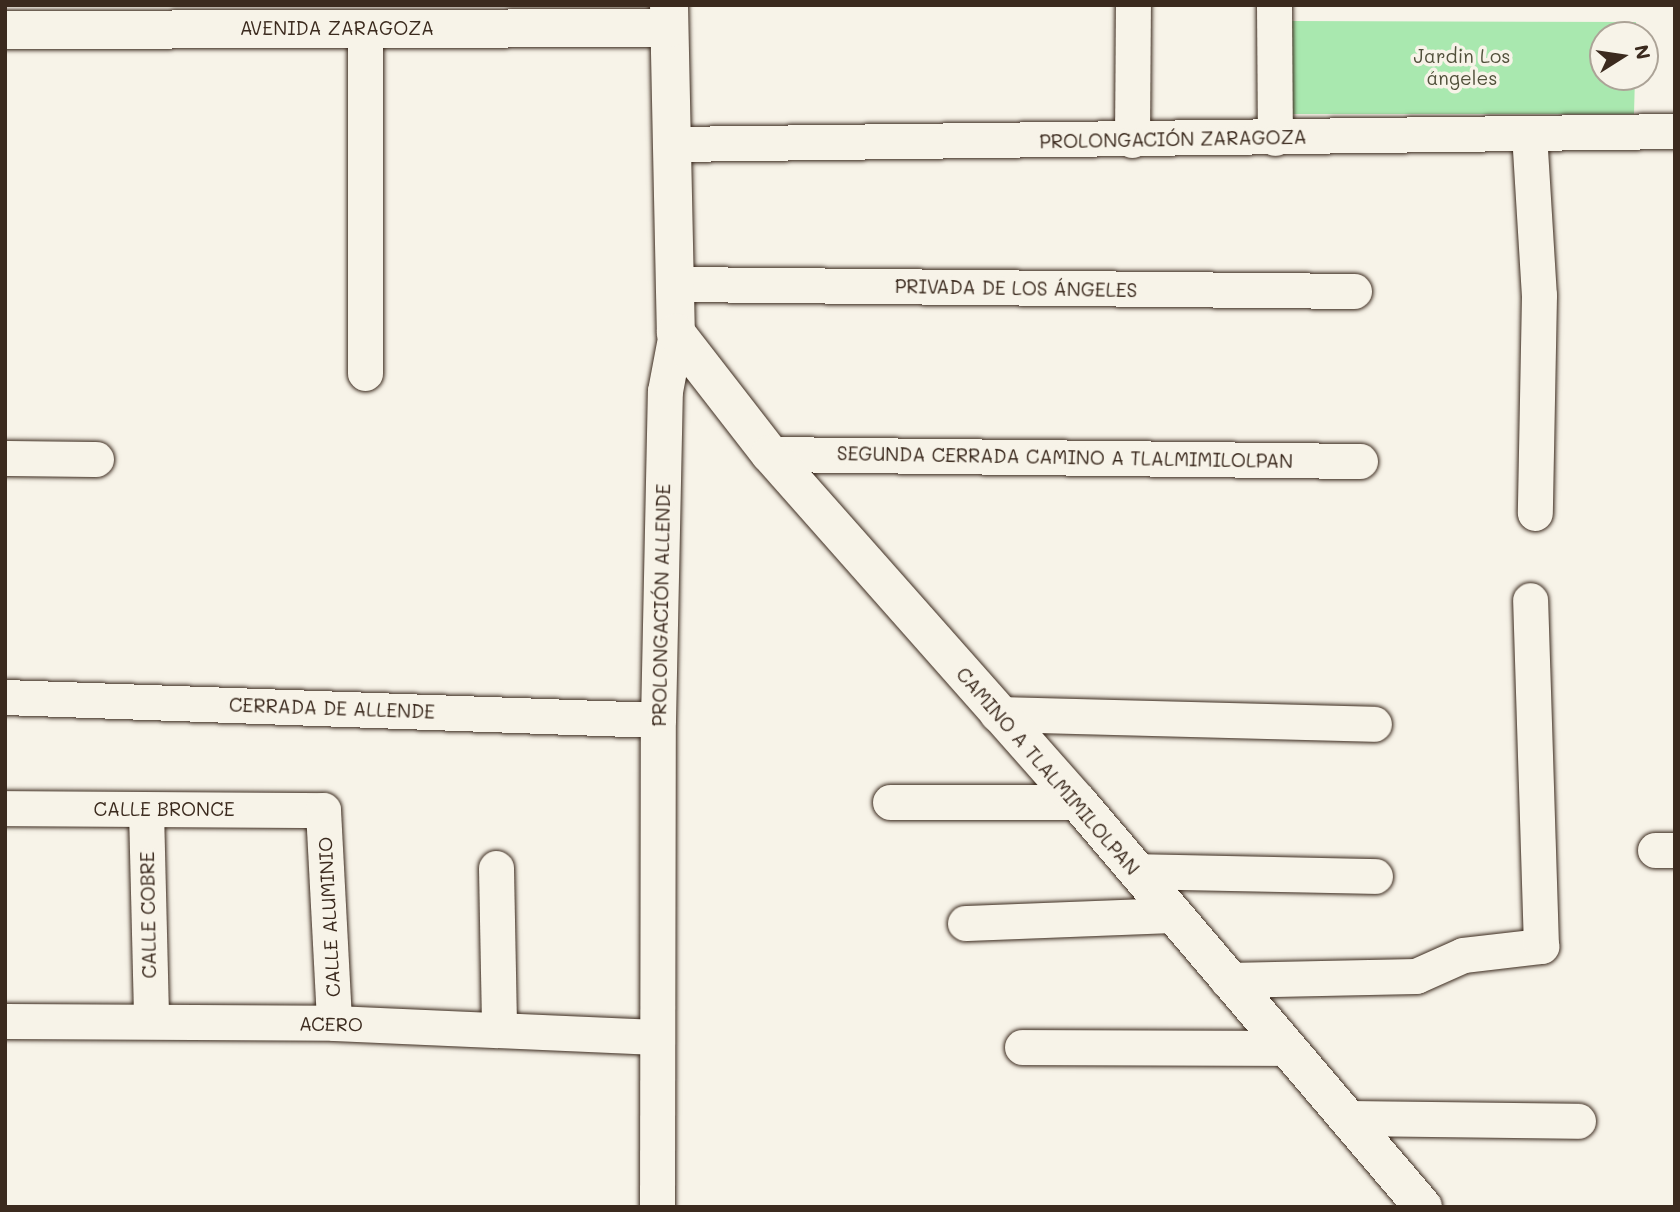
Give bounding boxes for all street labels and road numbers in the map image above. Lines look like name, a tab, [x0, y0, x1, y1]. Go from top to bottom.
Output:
street label: AVENIDA ZARAGOZA	[240, 17, 434, 39]
street label: PROLONGACIÓN ZARAGOZA	[1039, 125, 1307, 153]
street label: PRIVADA DE LOS ÁNGELES	[895, 274, 1137, 302]
street label: SEGUNDA CERRADA CAMINO A TLALMIMILOLPAN	[837, 442, 1293, 472]
street label: PROLONGACIÓN ALLENDE	[647, 483, 675, 727]
street label: CAMINO A TLALMIMILOLPAN	[952, 663, 1144, 879]
street label: CERRADA DE ALLENDE	[229, 693, 435, 723]
street label: CALLE BRONCE	[93, 798, 235, 820]
street label: CALLE ALUMINIO	[313, 836, 345, 998]
street label: CALLE COBRE	[135, 851, 161, 979]
street label: ACERO	[299, 1012, 363, 1036]

